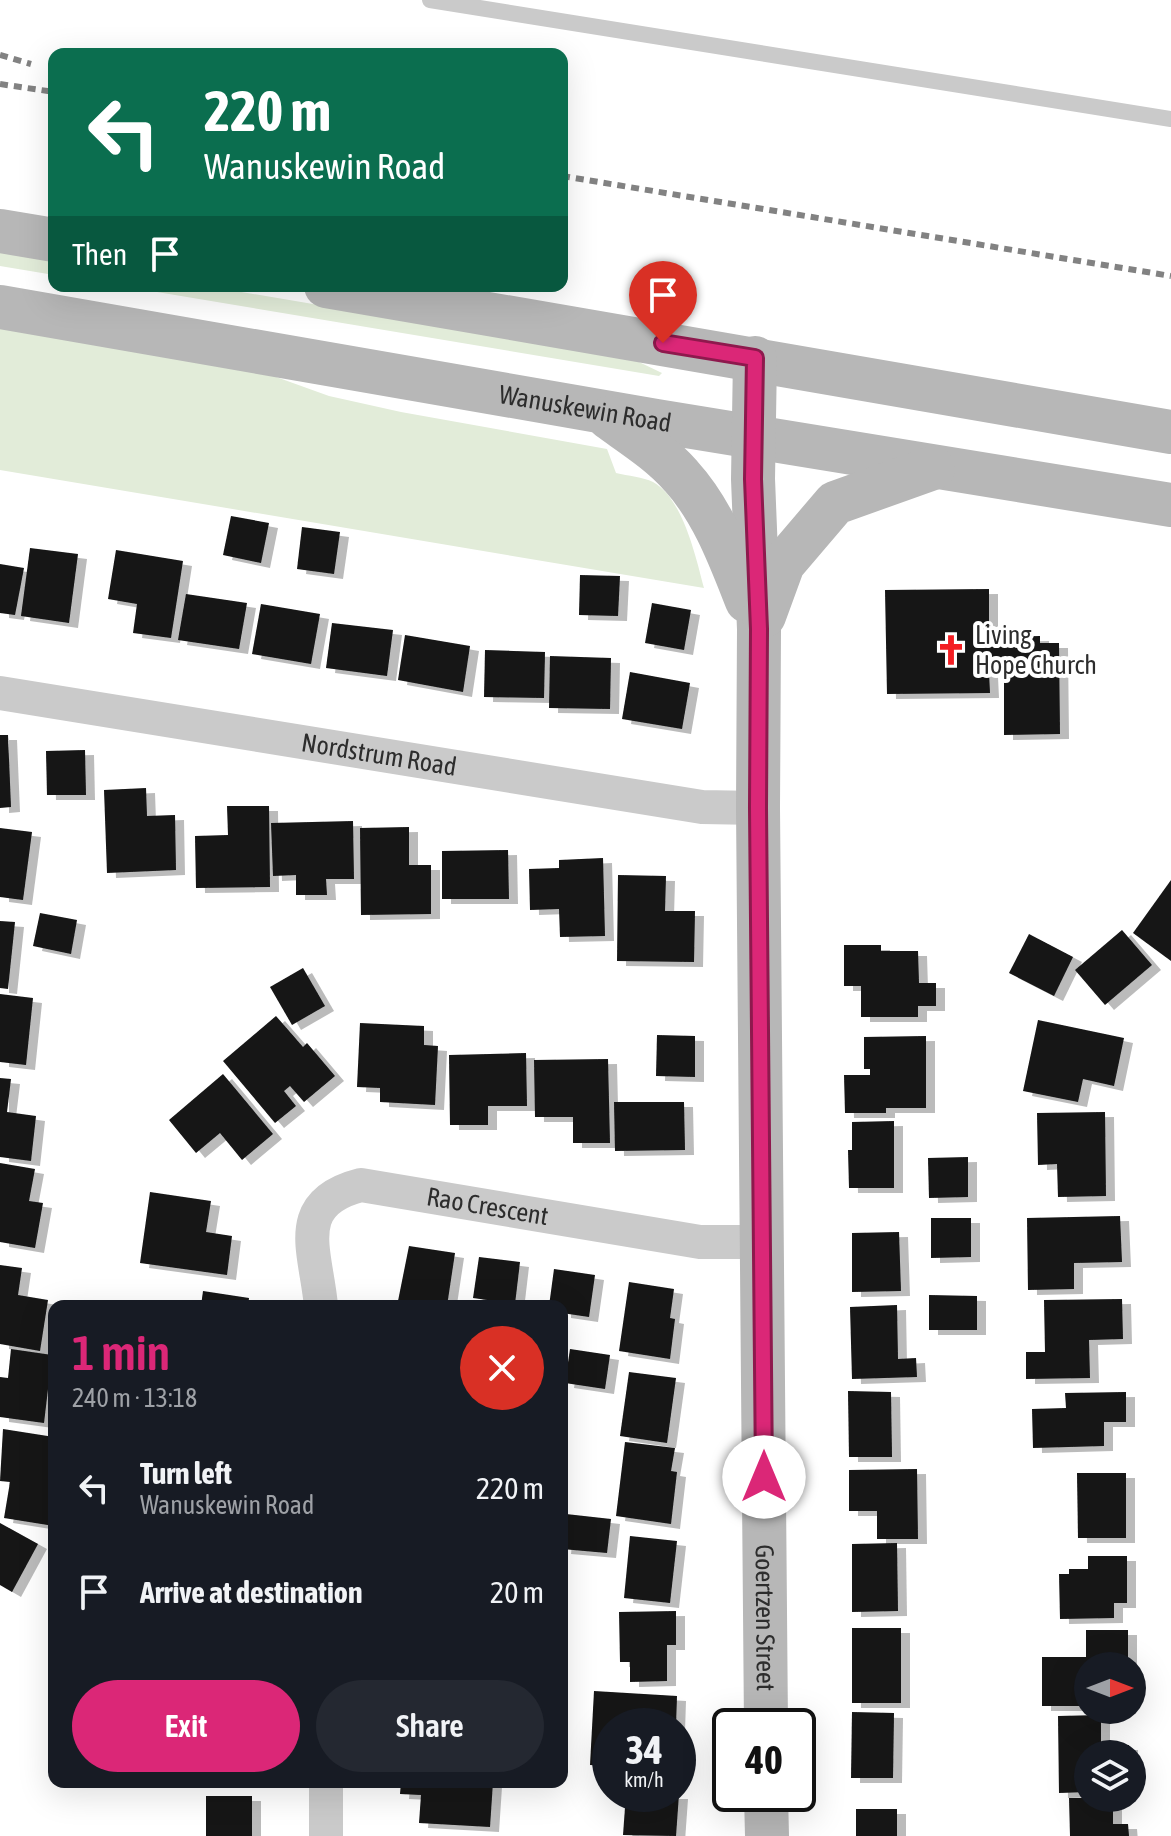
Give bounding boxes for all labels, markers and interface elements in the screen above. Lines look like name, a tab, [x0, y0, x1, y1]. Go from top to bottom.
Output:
text: 220 m	[204, 79, 331, 143]
icon: left	[72, 80, 176, 184]
text: Wanuskewin Road	[204, 145, 445, 187]
icon: arrive	[143, 232, 187, 276]
text: Then	[72, 237, 127, 271]
pin	[629, 261, 697, 343]
icon: arrive	[641, 273, 685, 317]
street label: Wanuskewin Road	[497, 379, 674, 438]
place label: Living Hope Church	[975, 620, 1097, 680]
church icon: Living Hope Church	[934, 633, 968, 667]
street label: Nordstrum Road	[299, 727, 459, 782]
street label: Rao Crescent	[425, 1181, 551, 1231]
text: 1 min	[72, 1325, 170, 1380]
button: close	[460, 1326, 544, 1410]
text: 240 m · 13:18	[72, 1383, 197, 1413]
position arrow	[722, 1435, 806, 1519]
text: Turn left	[140, 1456, 232, 1490]
icon: left	[72, 1466, 116, 1510]
text: 220 m	[476, 1471, 544, 1505]
text: Wanuskewin Road	[140, 1490, 314, 1520]
street label: Goertzen Street	[749, 1544, 781, 1691]
icon: arrive	[72, 1570, 116, 1614]
text: Arrive at destination	[140, 1575, 362, 1609]
text: 20 m	[490, 1575, 544, 1609]
north arrow	[1074, 1652, 1146, 1724]
map controls	[1074, 1652, 1146, 1812]
button: Exit	[72, 1680, 300, 1772]
button: Share	[316, 1680, 544, 1772]
speed limit sign: 40	[712, 1708, 816, 1812]
text: 34	[625, 1727, 663, 1772]
button: layers	[1074, 1740, 1146, 1812]
text: km/h	[624, 1768, 664, 1791]

